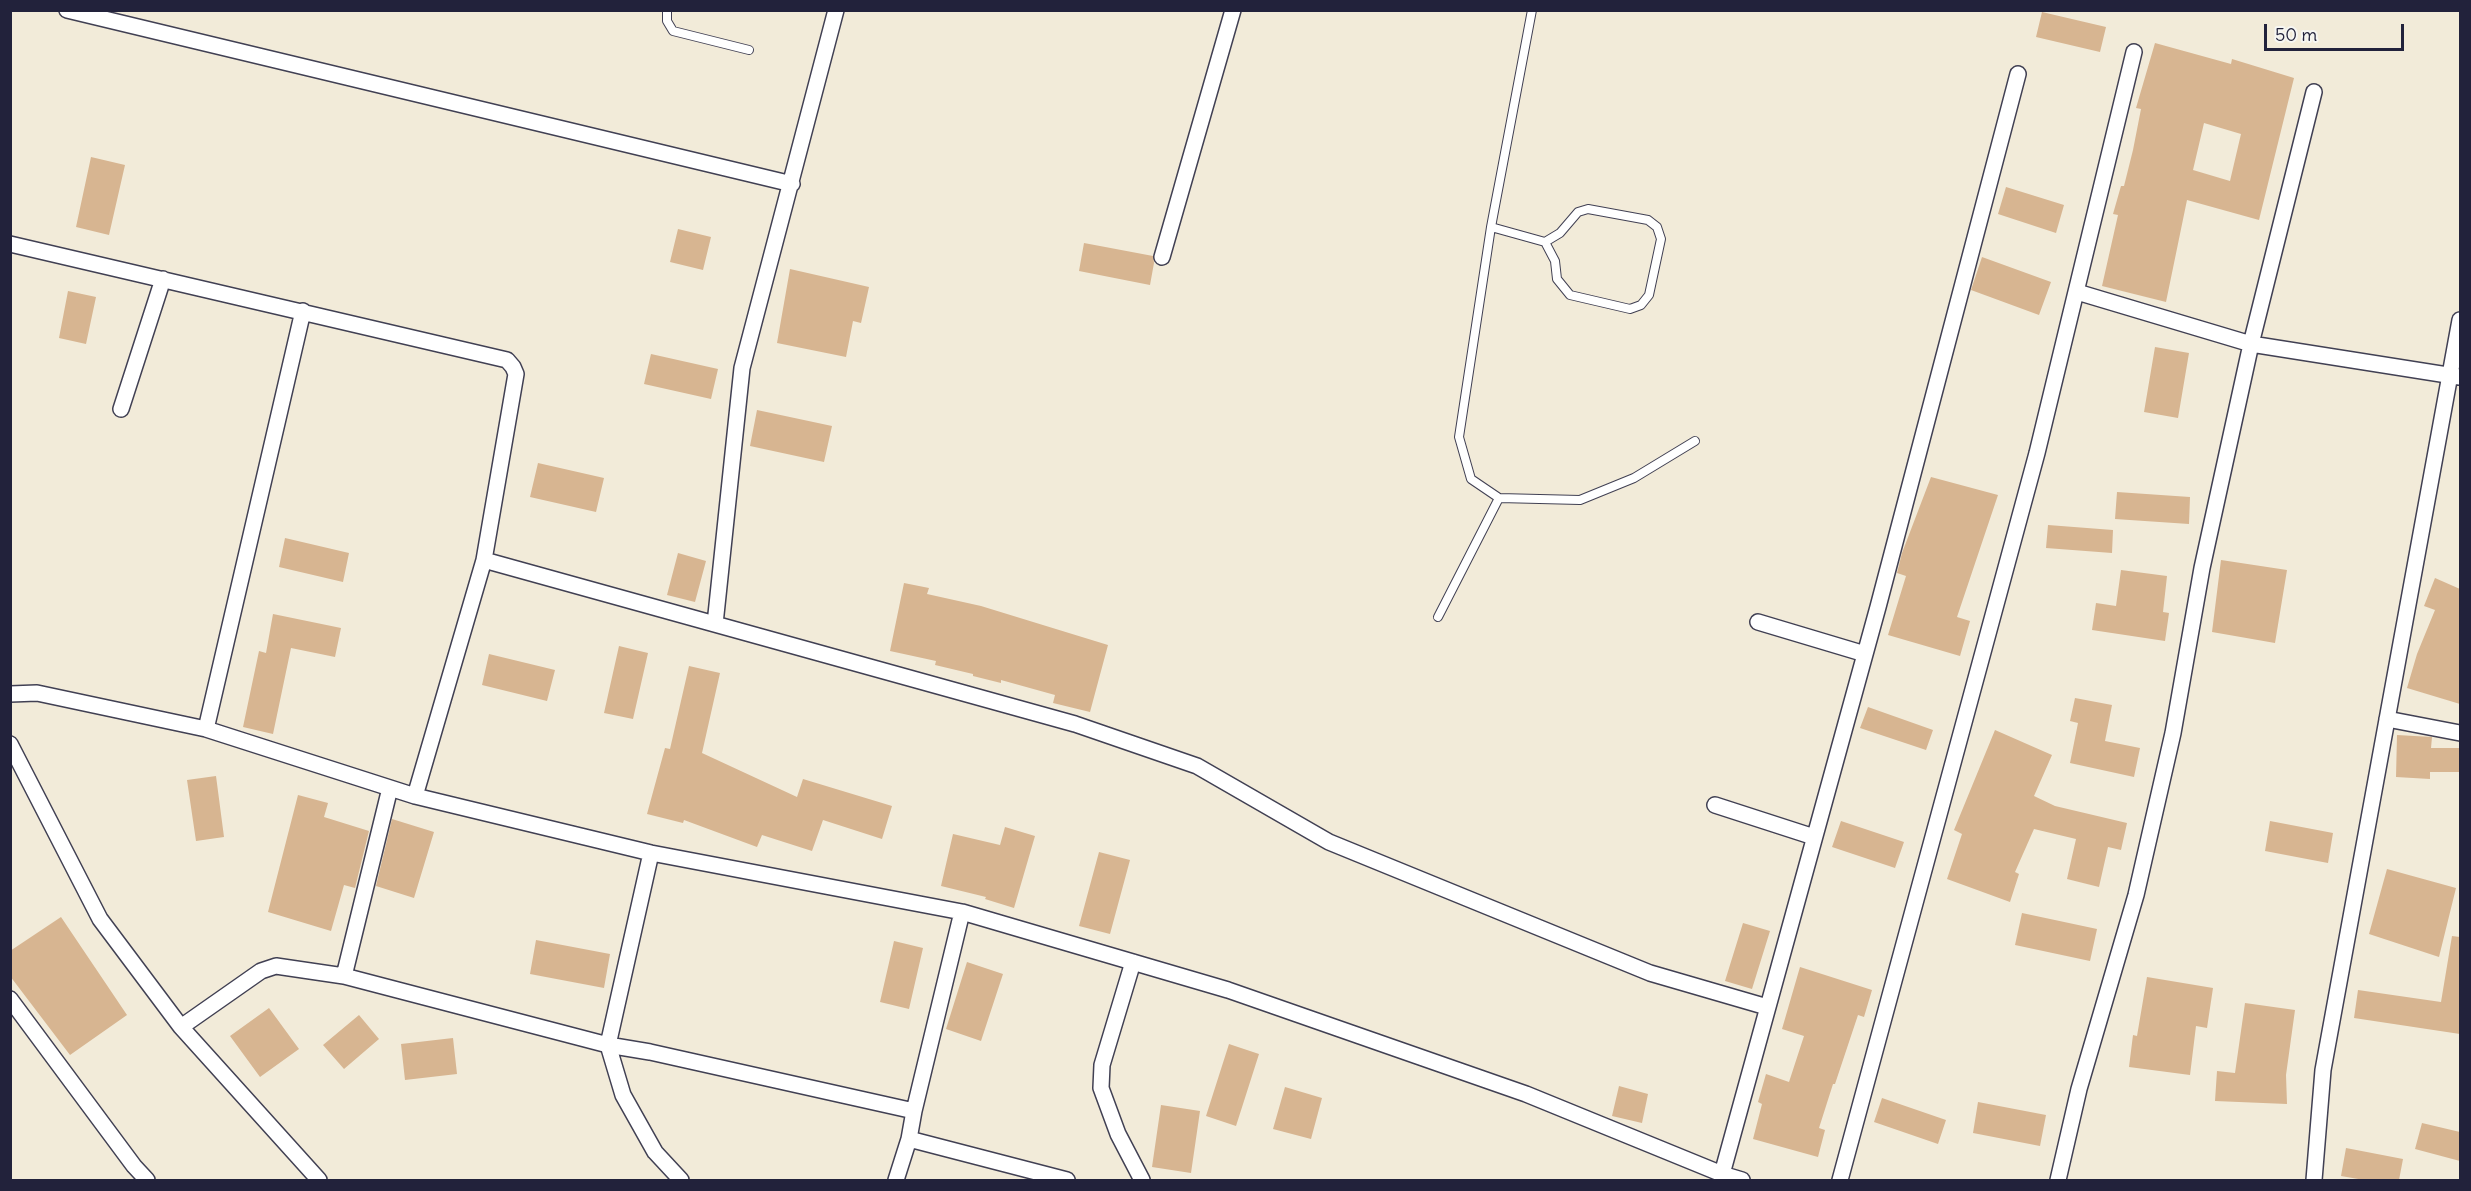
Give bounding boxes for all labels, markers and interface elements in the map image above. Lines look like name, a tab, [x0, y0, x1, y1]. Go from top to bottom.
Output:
scale bar	[2267, 12, 2406, 50]
text: 50 m	[2275, 23, 2317, 46]

